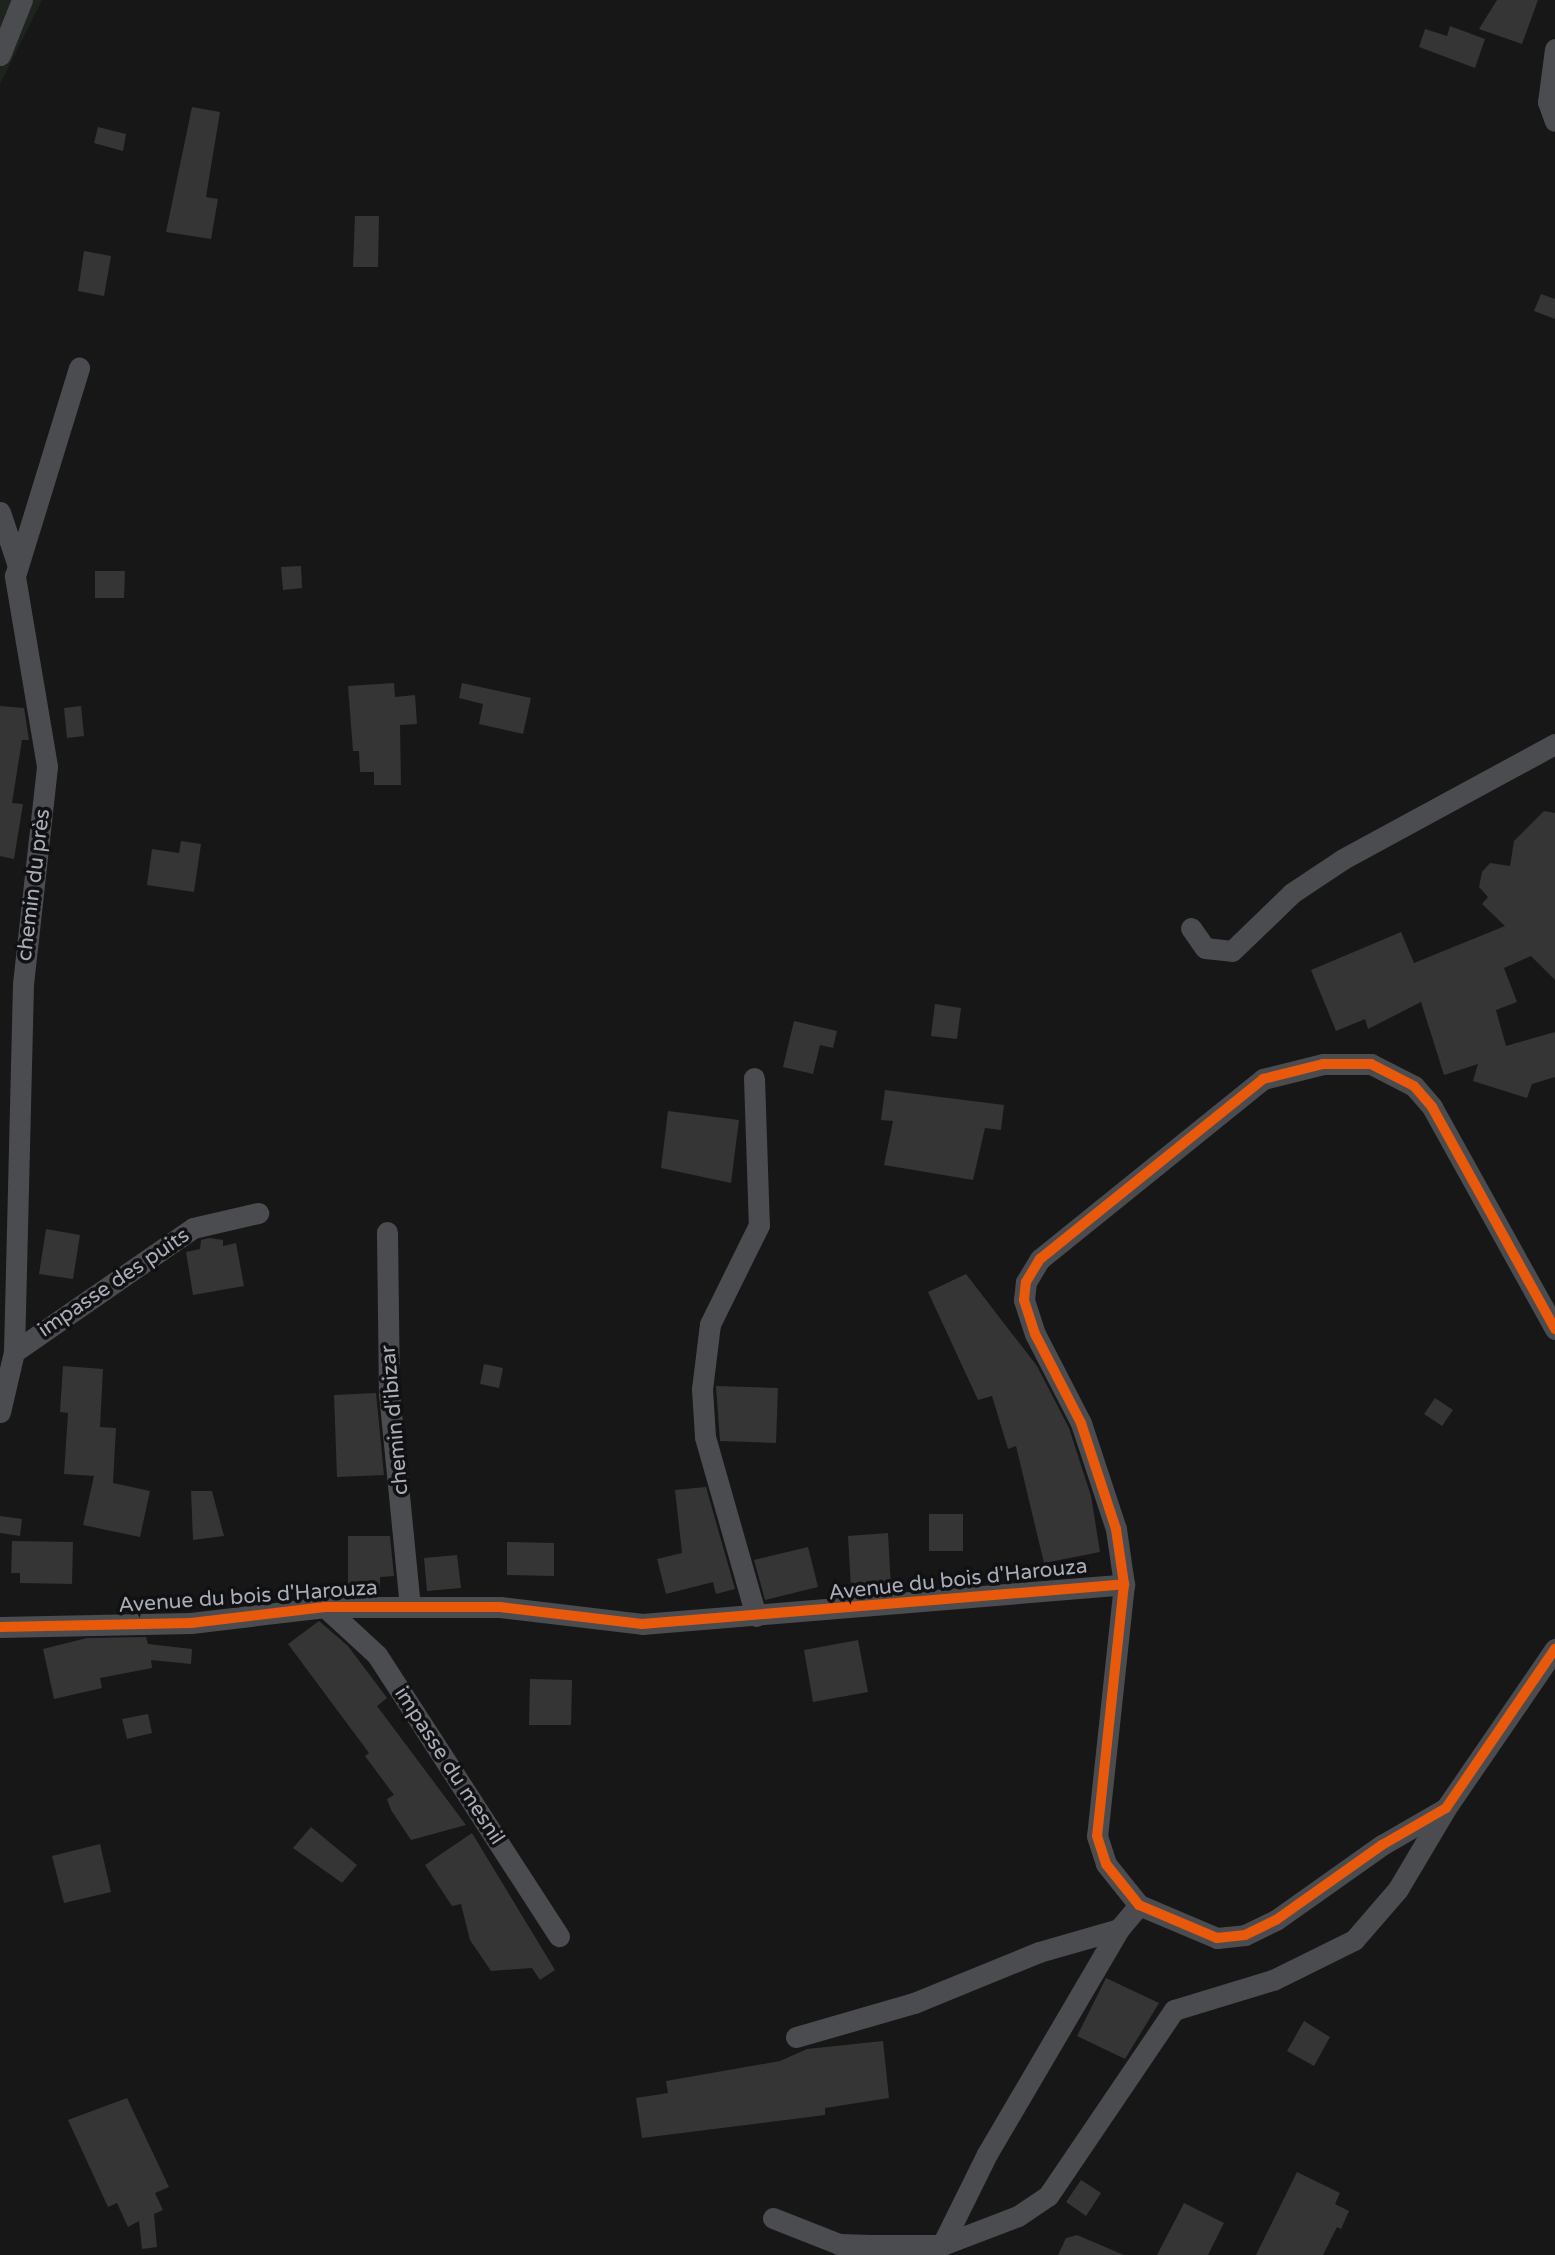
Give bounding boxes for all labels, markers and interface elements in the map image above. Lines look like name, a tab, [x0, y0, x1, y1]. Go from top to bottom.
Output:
street label: chemin du près	[12, 808, 56, 962]
street label: impasse des puits	[34, 1223, 194, 1343]
street label: chemin d'ibizar	[376, 1344, 414, 1496]
street label: Avenue du bois d'Harouza	[827, 1554, 1089, 1606]
street label: Avenue du bois d'Harouza	[117, 1575, 379, 1619]
street label: impasse du mesnil	[389, 1682, 509, 1850]

